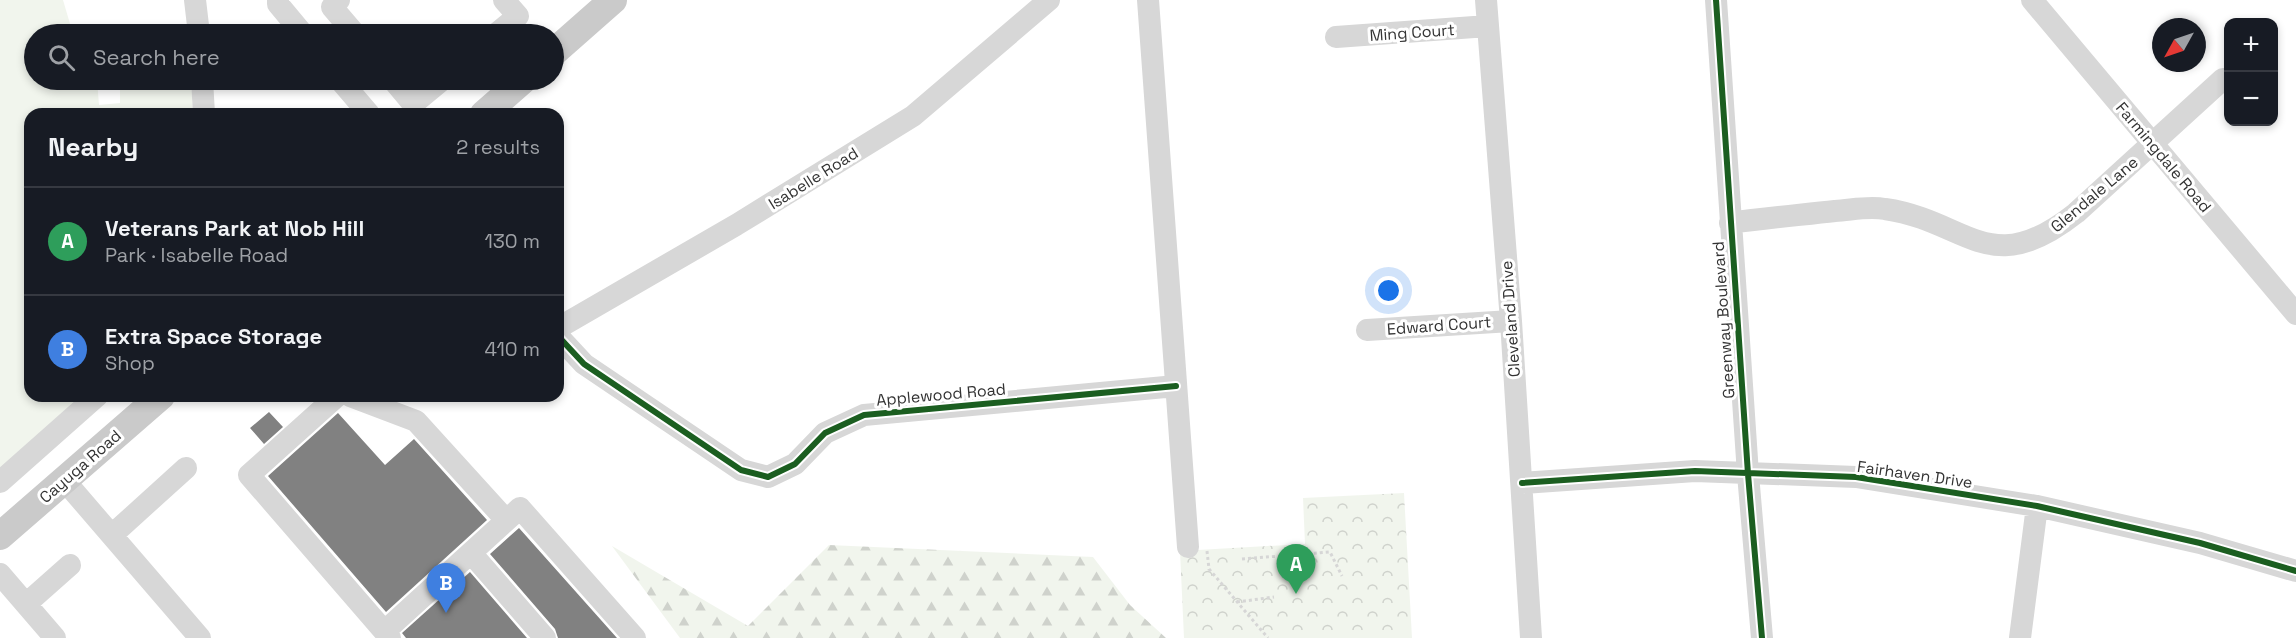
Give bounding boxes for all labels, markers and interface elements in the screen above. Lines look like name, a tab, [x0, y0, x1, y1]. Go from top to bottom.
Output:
north arrow	[2152, 18, 2206, 72]
map controls	[2224, 18, 2278, 126]
button: +	[2224, 18, 2278, 72]
street label: Ming Court	[1369, 19, 1455, 46]
search box	[24, 24, 564, 90]
icon: search	[45, 41, 78, 74]
text: Search here	[93, 43, 220, 71]
button: −	[2224, 72, 2278, 126]
street label: Farmingdale Road	[2111, 98, 2216, 217]
text: Nearby	[48, 130, 138, 164]
text: 2 results	[456, 134, 540, 160]
street label: Isabelle Road	[764, 143, 862, 214]
street label: Glendale Lane	[2046, 152, 2142, 237]
text: Veterans Park at Nob Hill	[105, 214, 364, 242]
text: A	[61, 228, 74, 254]
text: 130 m	[484, 228, 540, 254]
street label: Greenway Boulevard	[1708, 241, 1739, 399]
text: Park · Isabelle Road	[105, 242, 288, 268]
street label: Cleveland Drive	[1496, 260, 1525, 378]
your location	[1374, 276, 1403, 305]
street label: Edward Court	[1386, 311, 1492, 340]
text: Extra Space Storage	[105, 322, 322, 350]
text: B	[61, 336, 74, 362]
text: 410 m	[484, 336, 540, 362]
text: Shop	[105, 350, 155, 376]
street label: Applewood Road	[875, 378, 1007, 411]
street label: Cayuga Road	[35, 425, 126, 508]
street label: Fairhaven Drive	[1856, 456, 1974, 493]
pin: A	[1276, 544, 1316, 594]
pin: B	[426, 564, 466, 613]

